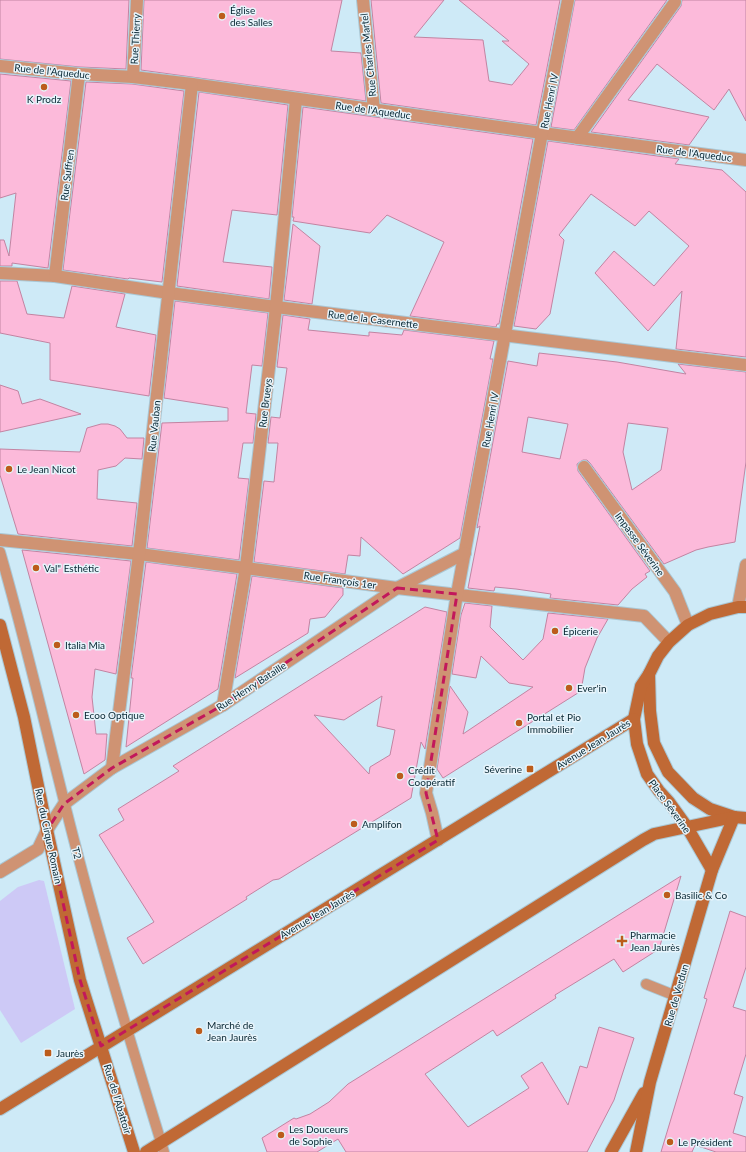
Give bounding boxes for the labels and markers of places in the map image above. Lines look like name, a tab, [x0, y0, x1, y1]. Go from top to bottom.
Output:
place label: Église des Salles	[230, 4, 272, 28]
marker: Église des Salles	[217, 11, 227, 21]
marker: K Prodz	[39, 82, 49, 92]
place label: K Prodz	[27, 93, 62, 105]
place label: Le Jean Nicot	[17, 463, 76, 475]
marker: Le Jean Nicot	[4, 464, 14, 474]
place label: Val" Esthétic	[44, 562, 99, 574]
marker: Val" Esthétic	[31, 563, 41, 573]
place label: Épicerie	[563, 625, 598, 637]
marker: Épicerie	[550, 626, 560, 636]
place label: Italia Mia	[65, 639, 105, 651]
marker: Italia Mia	[52, 640, 62, 650]
place label: Ever'in	[577, 682, 607, 694]
marker: Ever'in	[564, 683, 574, 693]
place label: Ecoo Optique	[84, 709, 144, 721]
marker: Ecoo Optique	[71, 710, 81, 720]
place label: Portal et Pio Immobilier	[527, 711, 581, 735]
marker: Portal et Pio Immobilier	[514, 718, 524, 728]
place label: Séverine	[484, 763, 522, 775]
place label: Crédit Coopératif	[408, 764, 455, 788]
marker: Séverine	[525, 764, 535, 774]
marker: Crédit Coopératif	[395, 771, 405, 781]
place label: Amplifon	[362, 818, 402, 830]
marker: Amplifon	[349, 819, 359, 829]
place label: Basilic & Co	[675, 889, 727, 901]
marker: Basilic & Co	[662, 890, 672, 900]
place label: Pharmacie Jean Jaurès	[630, 929, 680, 953]
marker: Pharmacie Jean Jaurès	[617, 936, 627, 946]
place label: Marché de Jean Jaurès	[207, 1019, 257, 1043]
marker: Marché de Jean Jaurès	[194, 1026, 204, 1036]
place label: Jaurès	[56, 1047, 84, 1059]
marker: Jaurès	[43, 1048, 53, 1058]
place label: Les Douceurs de Sophie	[289, 1123, 348, 1147]
marker: Les Douceurs de Sophie	[276, 1130, 286, 1140]
place label: Le Président	[678, 1136, 732, 1148]
marker: Le Président	[665, 1137, 675, 1147]

